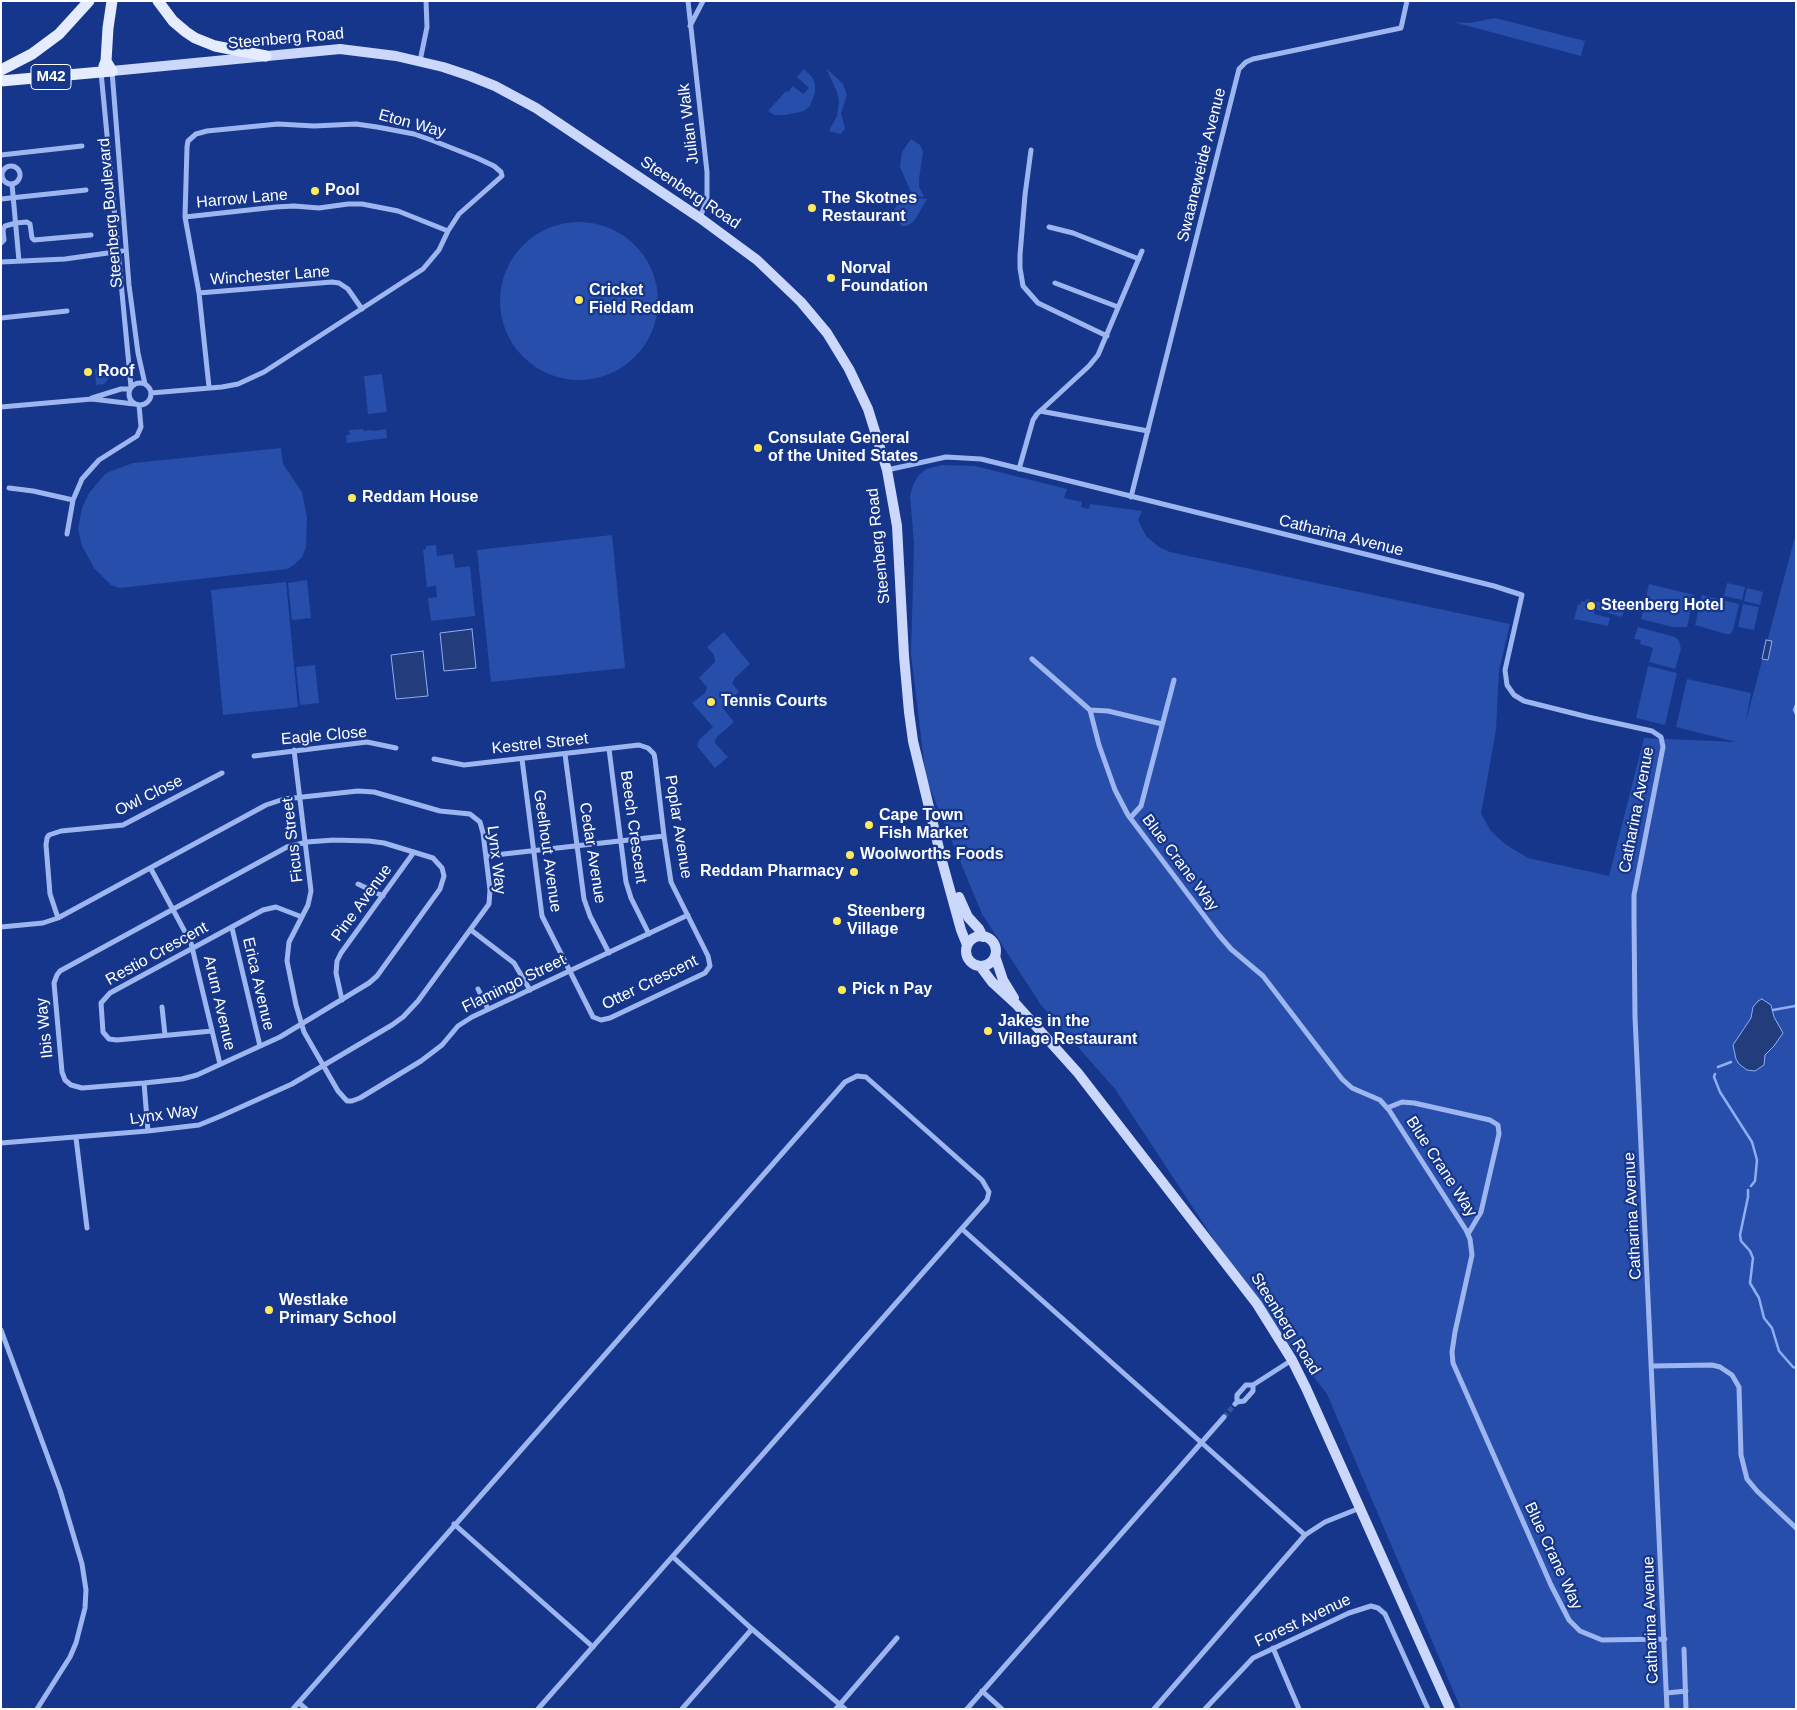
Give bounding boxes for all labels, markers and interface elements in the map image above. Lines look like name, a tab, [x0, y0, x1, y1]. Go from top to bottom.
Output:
street label: Steenberg Road	[227, 24, 345, 54]
road number: M42	[31, 64, 71, 90]
street label: Julian Walk	[675, 83, 703, 165]
street label: Swaaneweide Avenue	[1174, 86, 1230, 244]
street label: Eton Way	[376, 106, 448, 142]
street label: Steenberg Boulevard	[95, 137, 127, 289]
street label: Steenberg Road	[636, 152, 744, 234]
place label: Pool	[325, 181, 360, 201]
street label: Harrow Lane	[196, 185, 288, 213]
marker: Pool	[309, 185, 321, 197]
place label: The Skotnes Restaurant	[822, 189, 917, 227]
marker: The Skotnes Restaurant	[806, 202, 818, 214]
place label: Norval Foundation	[841, 259, 928, 297]
street label: Winchester Lane	[209, 262, 331, 290]
marker: Norval Foundation	[825, 272, 837, 284]
place label: Cricket Field Reddam	[589, 281, 694, 319]
marker: Cricket Field Reddam	[573, 294, 585, 306]
place label: Roof	[98, 362, 134, 382]
marker: Roof	[82, 366, 94, 378]
place label: Consulate General of the United States	[768, 429, 918, 467]
marker: Consulate General of the United States	[752, 442, 764, 454]
street label: Steenberg Road	[863, 487, 895, 605]
place label: Reddam House	[362, 488, 478, 508]
marker: Reddam House	[346, 492, 358, 504]
street label: Catharina Avenue	[1277, 511, 1405, 561]
place label: Steenberg Hotel	[1601, 596, 1724, 616]
marker: Steenberg Hotel	[1585, 600, 1597, 612]
place label: Tennis Courts	[721, 692, 827, 712]
marker: Tennis Courts	[705, 696, 717, 708]
street label: Eagle Close	[280, 723, 368, 749]
street label: Kestrel Street	[491, 729, 589, 759]
street label: Catharina Avenue	[1615, 745, 1659, 875]
street label: Beech Crescent	[616, 769, 650, 885]
street label: Owl Close	[112, 771, 186, 821]
street label: Poplar Avenue	[660, 774, 696, 880]
street label: Geelhout Avenue	[529, 789, 565, 913]
street label: Ficus Street	[278, 796, 308, 884]
street label: Cedar Avenue	[575, 801, 609, 905]
place label: Cape Town Fish Market	[879, 806, 968, 844]
street label: Blue Crane Way	[1137, 811, 1223, 915]
marker: Cape Town Fish Market	[863, 819, 875, 831]
street label: Lynx Way	[482, 825, 510, 895]
place label: Woolworths Foods	[860, 845, 1004, 865]
marker: Woolworths Foods	[844, 849, 856, 861]
street label: Pine Avenue	[328, 861, 396, 945]
place label: Reddam Pharmacy	[700, 862, 844, 882]
marker: Reddam Pharmacy	[848, 866, 860, 878]
place label: Steenberg Village	[847, 902, 925, 940]
marker: Steenberg Village	[831, 915, 843, 927]
street label: Restio Crescent	[103, 918, 211, 990]
street label: Erica Avenue	[238, 936, 278, 1032]
street label: Flamingo Street	[459, 951, 569, 1017]
street label: Otter Crescent	[599, 952, 701, 1014]
street label: Arum Avenue	[199, 954, 239, 1052]
place label: Pick n Pay	[852, 980, 932, 1000]
marker: Pick n Pay	[836, 984, 848, 996]
street label: Ibis Way	[32, 997, 58, 1059]
place label: Jakes in the Village Restaurant	[998, 1012, 1137, 1050]
marker: Jakes in the Village Restaurant	[982, 1025, 994, 1037]
street label: Lynx Way	[128, 1101, 200, 1129]
street label: Blue Crane Way	[1401, 1113, 1481, 1221]
street label: Catharina Avenue	[1620, 1152, 1646, 1280]
street label: Steenberg Road	[1246, 1270, 1324, 1378]
place label: Westlake Primary School	[279, 1291, 396, 1329]
marker: Westlake Primary School	[263, 1304, 275, 1316]
street label: Blue Crane Way	[1520, 1499, 1586, 1613]
street label: Catharina Avenue	[1639, 1556, 1663, 1684]
street label: Forest Avenue	[1252, 1590, 1354, 1652]

